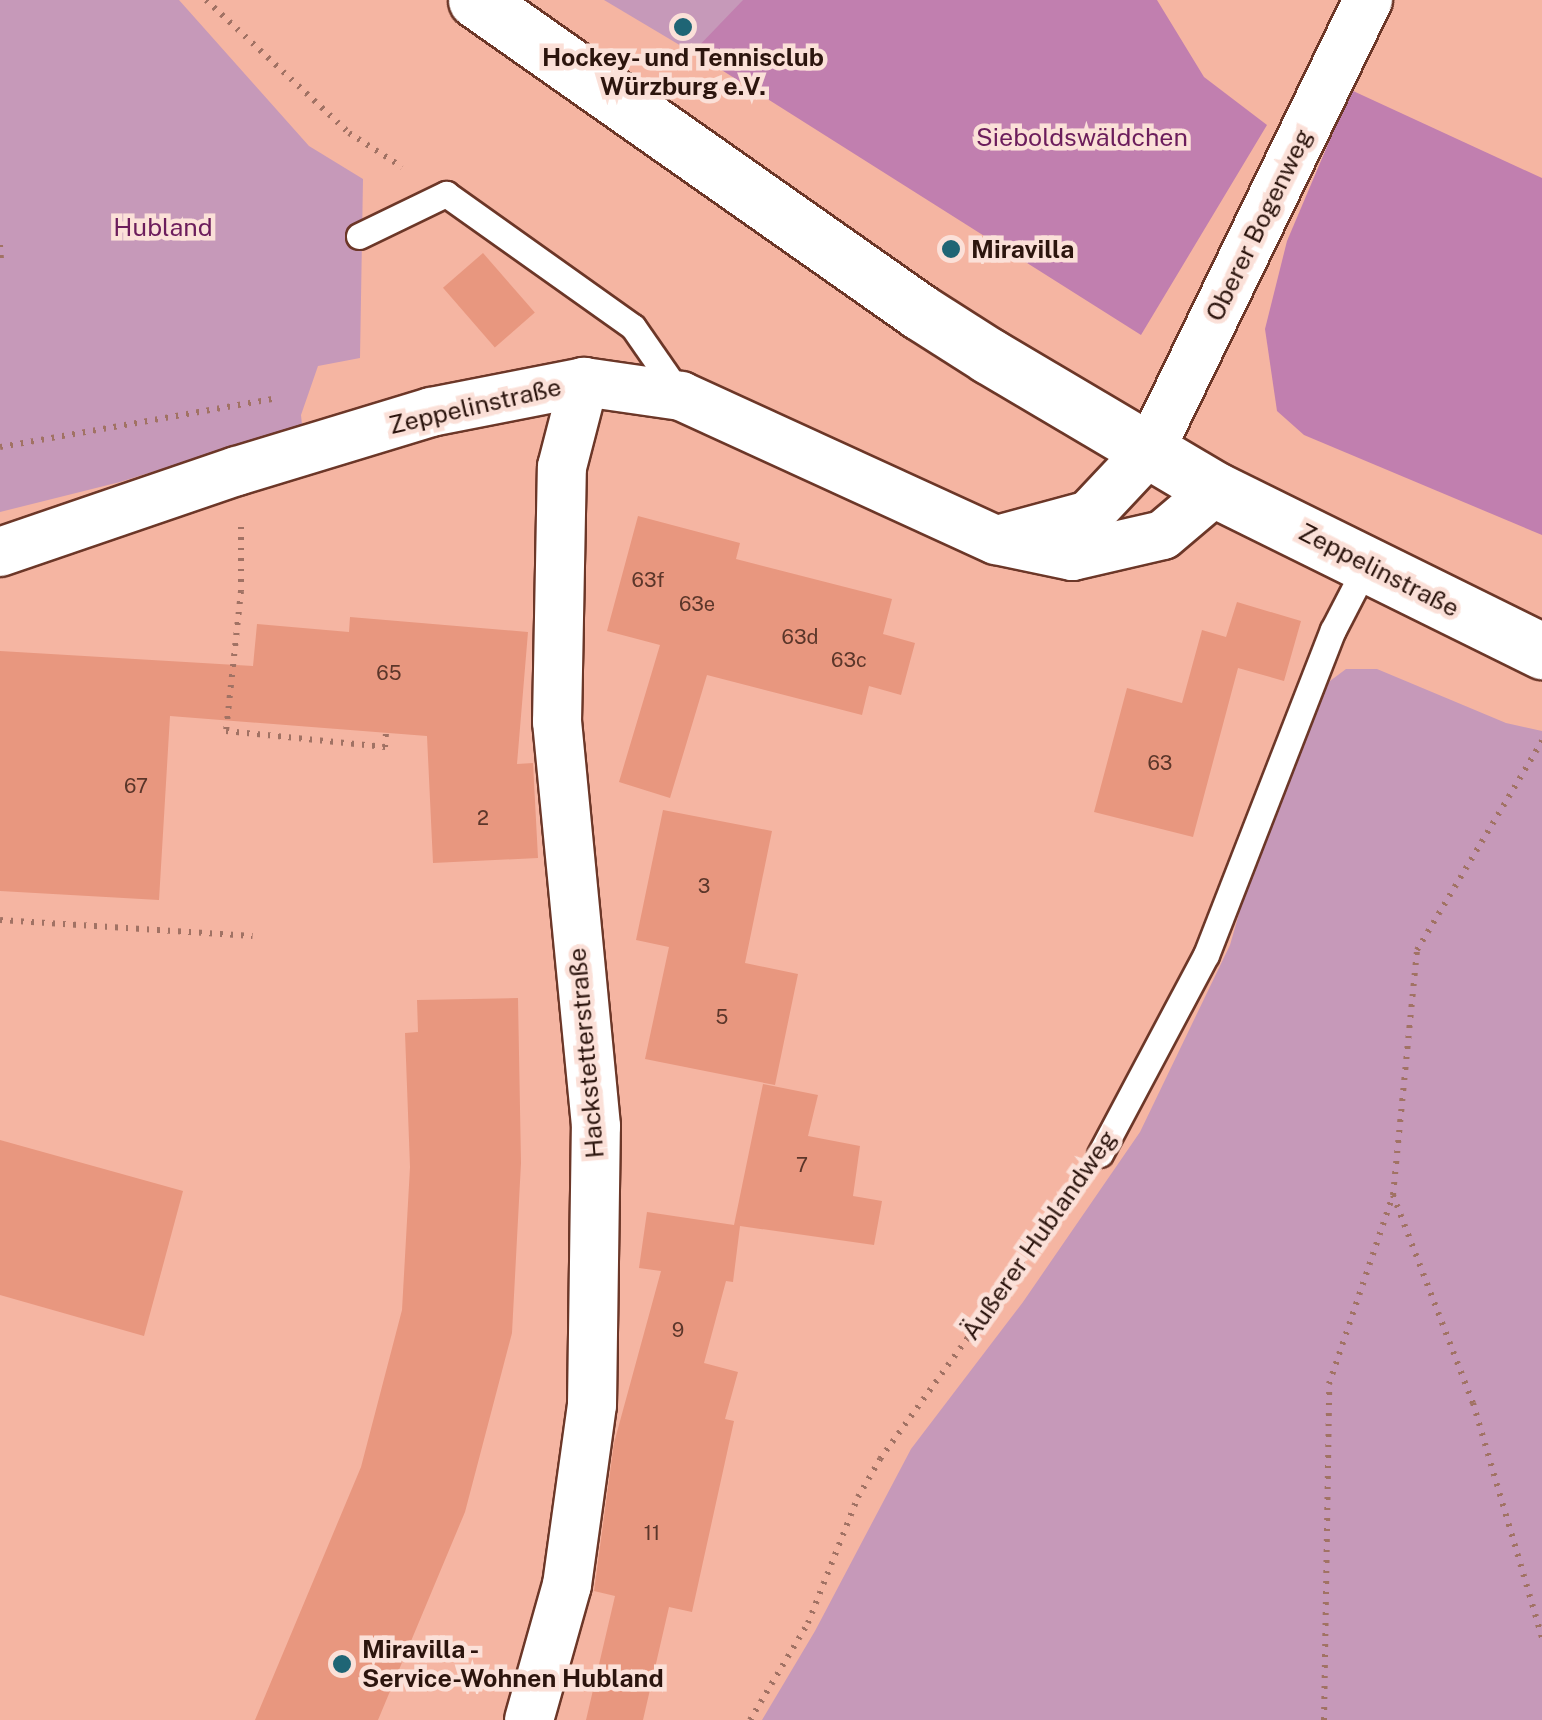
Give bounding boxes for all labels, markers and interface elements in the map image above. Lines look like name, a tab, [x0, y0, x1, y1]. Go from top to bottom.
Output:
marker: Hockey- und Tennisclub Würzburg e.V.	[672, 16, 694, 38]
place label: Hockey- und Tennisclub Würzburg e.V.	[541, 43, 825, 102]
park label: Sieboldswäldchen	[976, 122, 1188, 152]
street label: Oberer Bogenweg	[1200, 124, 1318, 326]
park label: Hubland	[113, 212, 213, 242]
place label: Miravilla	[971, 234, 1074, 264]
marker: Miravilla	[940, 238, 962, 260]
street label: Zeppelinstraße	[386, 372, 564, 440]
street label: Zeppelinstraße	[1294, 517, 1464, 623]
house number: 63f	[632, 568, 664, 592]
house number: 63e	[679, 592, 715, 616]
house number: 63d	[782, 625, 818, 649]
house number: 63c	[831, 648, 867, 672]
house number: 65	[376, 661, 402, 685]
house number: 63	[1148, 751, 1172, 775]
house number: 67	[124, 774, 148, 798]
house number: 2	[477, 806, 489, 830]
house number: 3	[698, 874, 710, 898]
street label: Hackstetterstraße	[562, 946, 610, 1160]
house number: 5	[716, 1005, 728, 1029]
street label: Äußerer Hublandweg	[955, 1124, 1123, 1346]
house number: 7	[796, 1153, 808, 1177]
house number: 9	[672, 1318, 684, 1342]
house number: 11	[644, 1521, 660, 1545]
place label: Miravilla - Service-Wohnen Hubland	[362, 1635, 664, 1694]
marker: Miravilla - Service-Wohnen Hubland	[331, 1653, 353, 1675]

